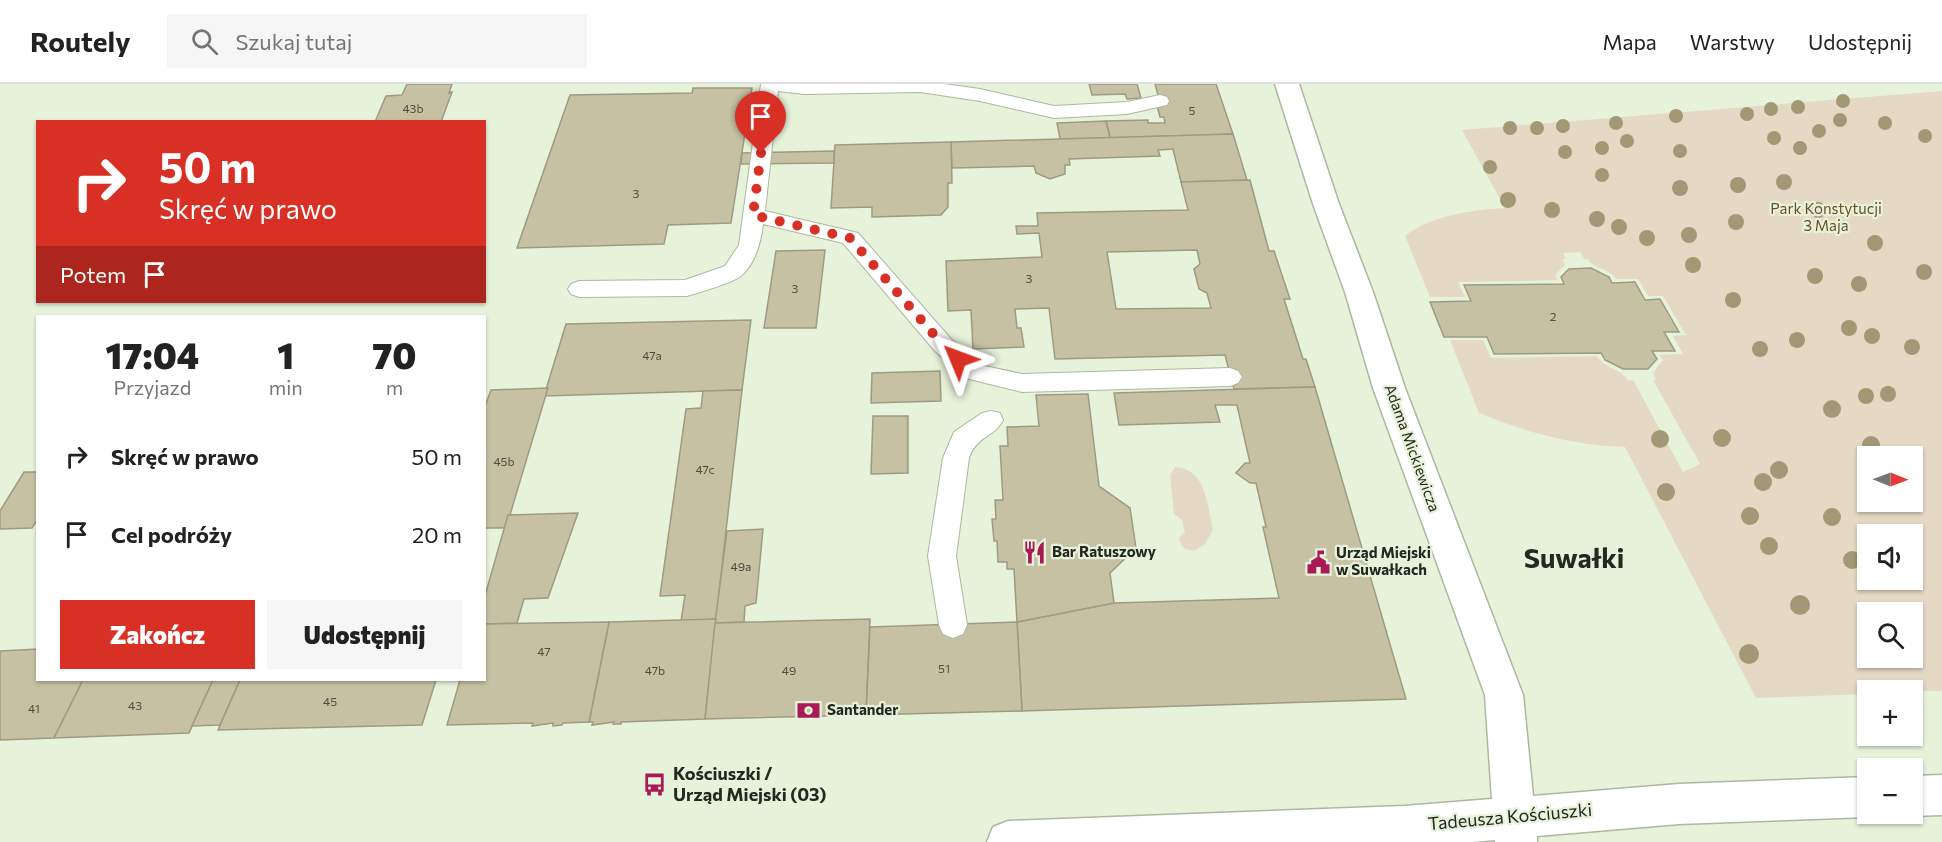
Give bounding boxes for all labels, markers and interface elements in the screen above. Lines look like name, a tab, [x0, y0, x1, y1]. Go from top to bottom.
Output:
search box	[167, 14, 587, 68]
text: Routely	[30, 24, 131, 58]
icon: search	[188, 25, 221, 58]
text: Szukaj tutaj	[236, 28, 352, 55]
text: Mapa	[1603, 29, 1657, 54]
text: Warstwy	[1690, 29, 1775, 54]
text: Udostępnij	[1808, 29, 1912, 54]
pin	[735, 91, 786, 153]
icon: arrive	[744, 100, 777, 133]
house number: 43b	[402, 101, 424, 115]
house number: 5	[1189, 103, 1196, 117]
text: 50 m	[159, 140, 256, 192]
icon: right	[60, 144, 138, 222]
house number: 3	[633, 186, 640, 200]
text: Skręć w prawo	[159, 192, 337, 225]
park label: Park Konstytucji 3 Maja	[1770, 199, 1882, 234]
icon: arrive	[138, 258, 171, 291]
text: Potem	[60, 261, 126, 288]
house number: 3	[1026, 271, 1033, 285]
house number: 3	[792, 281, 799, 295]
house number: 2	[1550, 309, 1557, 323]
position arrow	[926, 327, 990, 391]
text: 17:04	[106, 332, 199, 376]
text: 1	[277, 332, 294, 376]
text: 70	[372, 332, 416, 376]
house number: 47a	[642, 348, 662, 362]
text: Przyjazd	[113, 375, 191, 399]
text: min	[269, 375, 303, 399]
text: m	[386, 375, 403, 399]
street label: Adama Mickiewicza	[1382, 382, 1444, 514]
icon: right	[60, 440, 93, 473]
text: Skręć w prawo	[111, 443, 259, 470]
text: 50 m	[412, 443, 462, 470]
north arrow	[1857, 446, 1923, 512]
map controls	[1857, 446, 1923, 824]
house number: 45b	[493, 454, 515, 468]
house number: 47c	[696, 462, 714, 476]
icon: arrive	[60, 518, 93, 551]
text: Cel podróży	[111, 521, 232, 548]
text: 20 m	[412, 521, 462, 548]
button: sound	[1857, 524, 1923, 590]
restaurant icon: Bar Ratuszowy	[1021, 539, 1047, 565]
district label: Suwałki	[1524, 541, 1624, 574]
place label: Bar Ratuszowy	[1052, 542, 1157, 560]
place label: Urząd Miejski w Suwałkach	[1336, 543, 1431, 578]
public building icon: Urząd Miejski w Suwałkach	[1305, 549, 1331, 575]
house number: 49a	[731, 559, 751, 573]
button: Zakończ	[60, 600, 255, 669]
button: Udostępnij	[267, 600, 462, 669]
button: search	[1857, 602, 1923, 668]
house number: 47	[537, 644, 551, 658]
house number: 51	[938, 661, 950, 675]
house number: 47b	[645, 663, 665, 677]
house number: 49	[782, 663, 796, 677]
button: +	[1857, 680, 1923, 746]
house number: 45	[323, 694, 337, 708]
bank icon: Santander	[796, 697, 822, 723]
house number: 43	[128, 698, 142, 712]
place label: Santander	[827, 700, 898, 718]
house number: 41	[28, 701, 40, 715]
button: −	[1857, 758, 1923, 824]
place label: Kościuszki / Urząd Miejski (03)	[673, 762, 826, 805]
bus stop icon: Kościuszki / Urząd Miejski (03)	[642, 771, 668, 797]
street label: Tadeusza Kościuszki	[1427, 798, 1593, 834]

